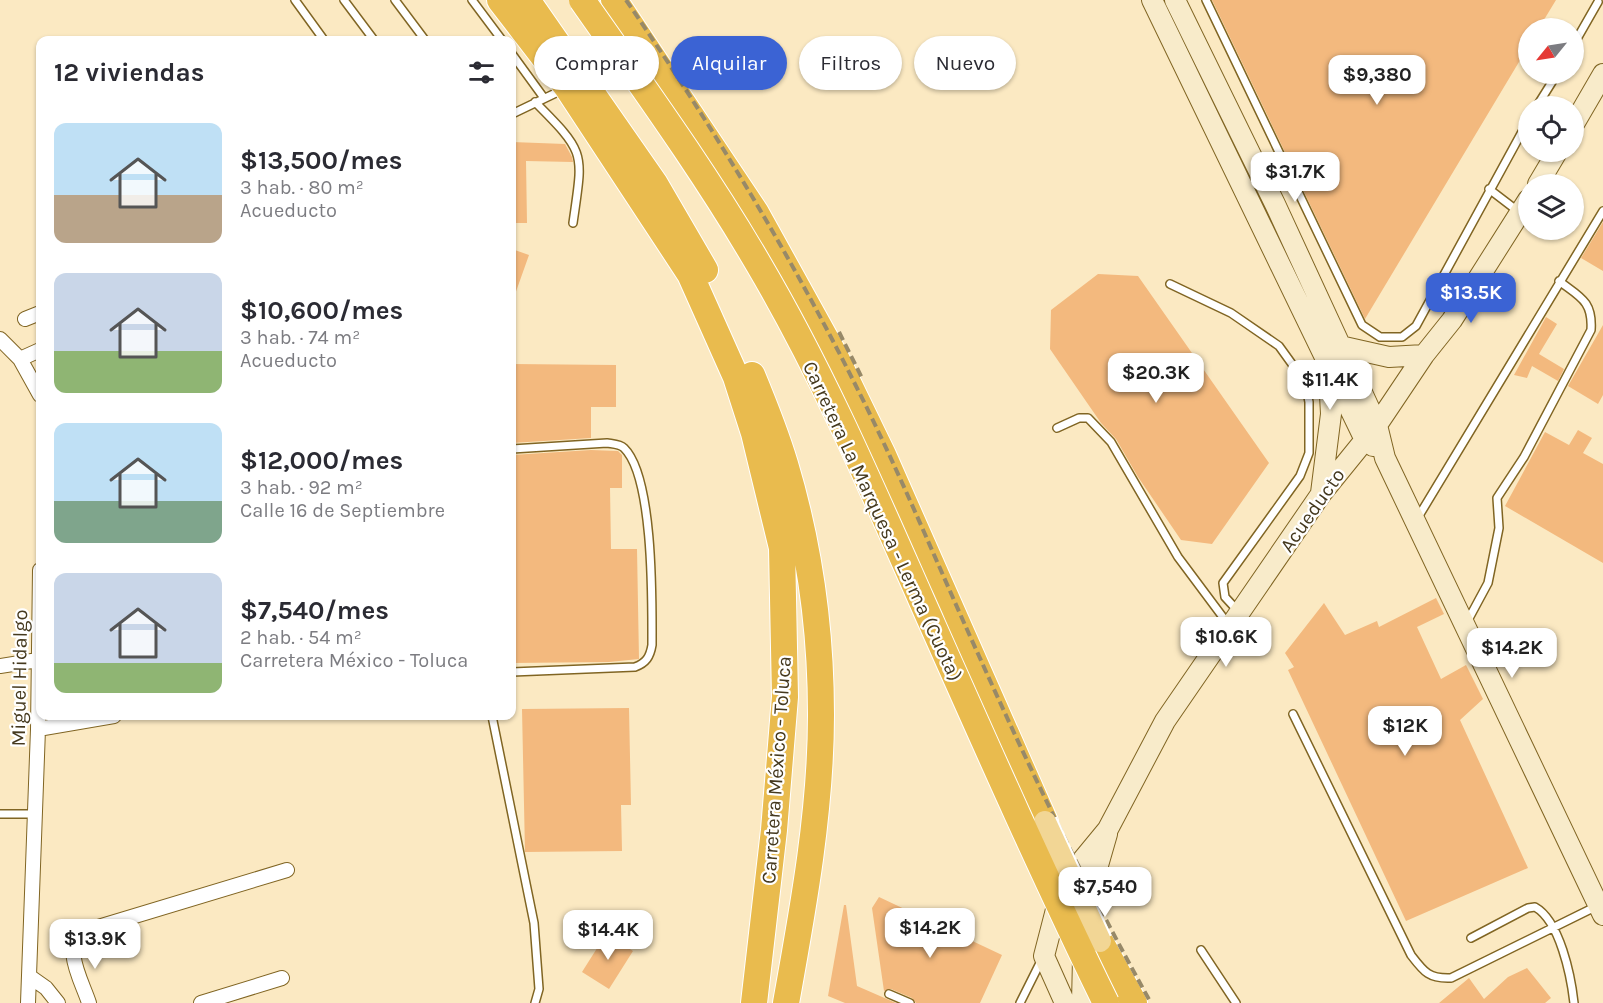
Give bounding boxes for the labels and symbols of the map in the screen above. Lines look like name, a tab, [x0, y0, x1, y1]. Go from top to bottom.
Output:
north arrow	[1518, 18, 1584, 84]
pin: $9,380	[1328, 55, 1426, 106]
pin: $31.7K	[1246, 152, 1344, 203]
pin: $13.5K	[1422, 273, 1520, 324]
pin: $20.3K	[1107, 353, 1205, 404]
street label: Carretera La Marquesa - Lerma (Cuota)	[798, 358, 967, 685]
pin: $11.4K	[1281, 360, 1379, 411]
street label: Acueducto	[1275, 464, 1350, 557]
street label: Miguel Hidalgo	[7, 609, 32, 747]
pin: $10.6K	[1177, 617, 1275, 668]
pin: $14.2K	[1463, 628, 1561, 679]
street label: Carretera México - Toluca	[757, 655, 796, 885]
pin: $12K	[1369, 706, 1441, 757]
pin: $7,540	[1056, 867, 1154, 918]
pin: $14.2K	[881, 908, 979, 959]
pin: $14.4K	[559, 910, 657, 961]
pin: $13.9K	[46, 919, 144, 970]

